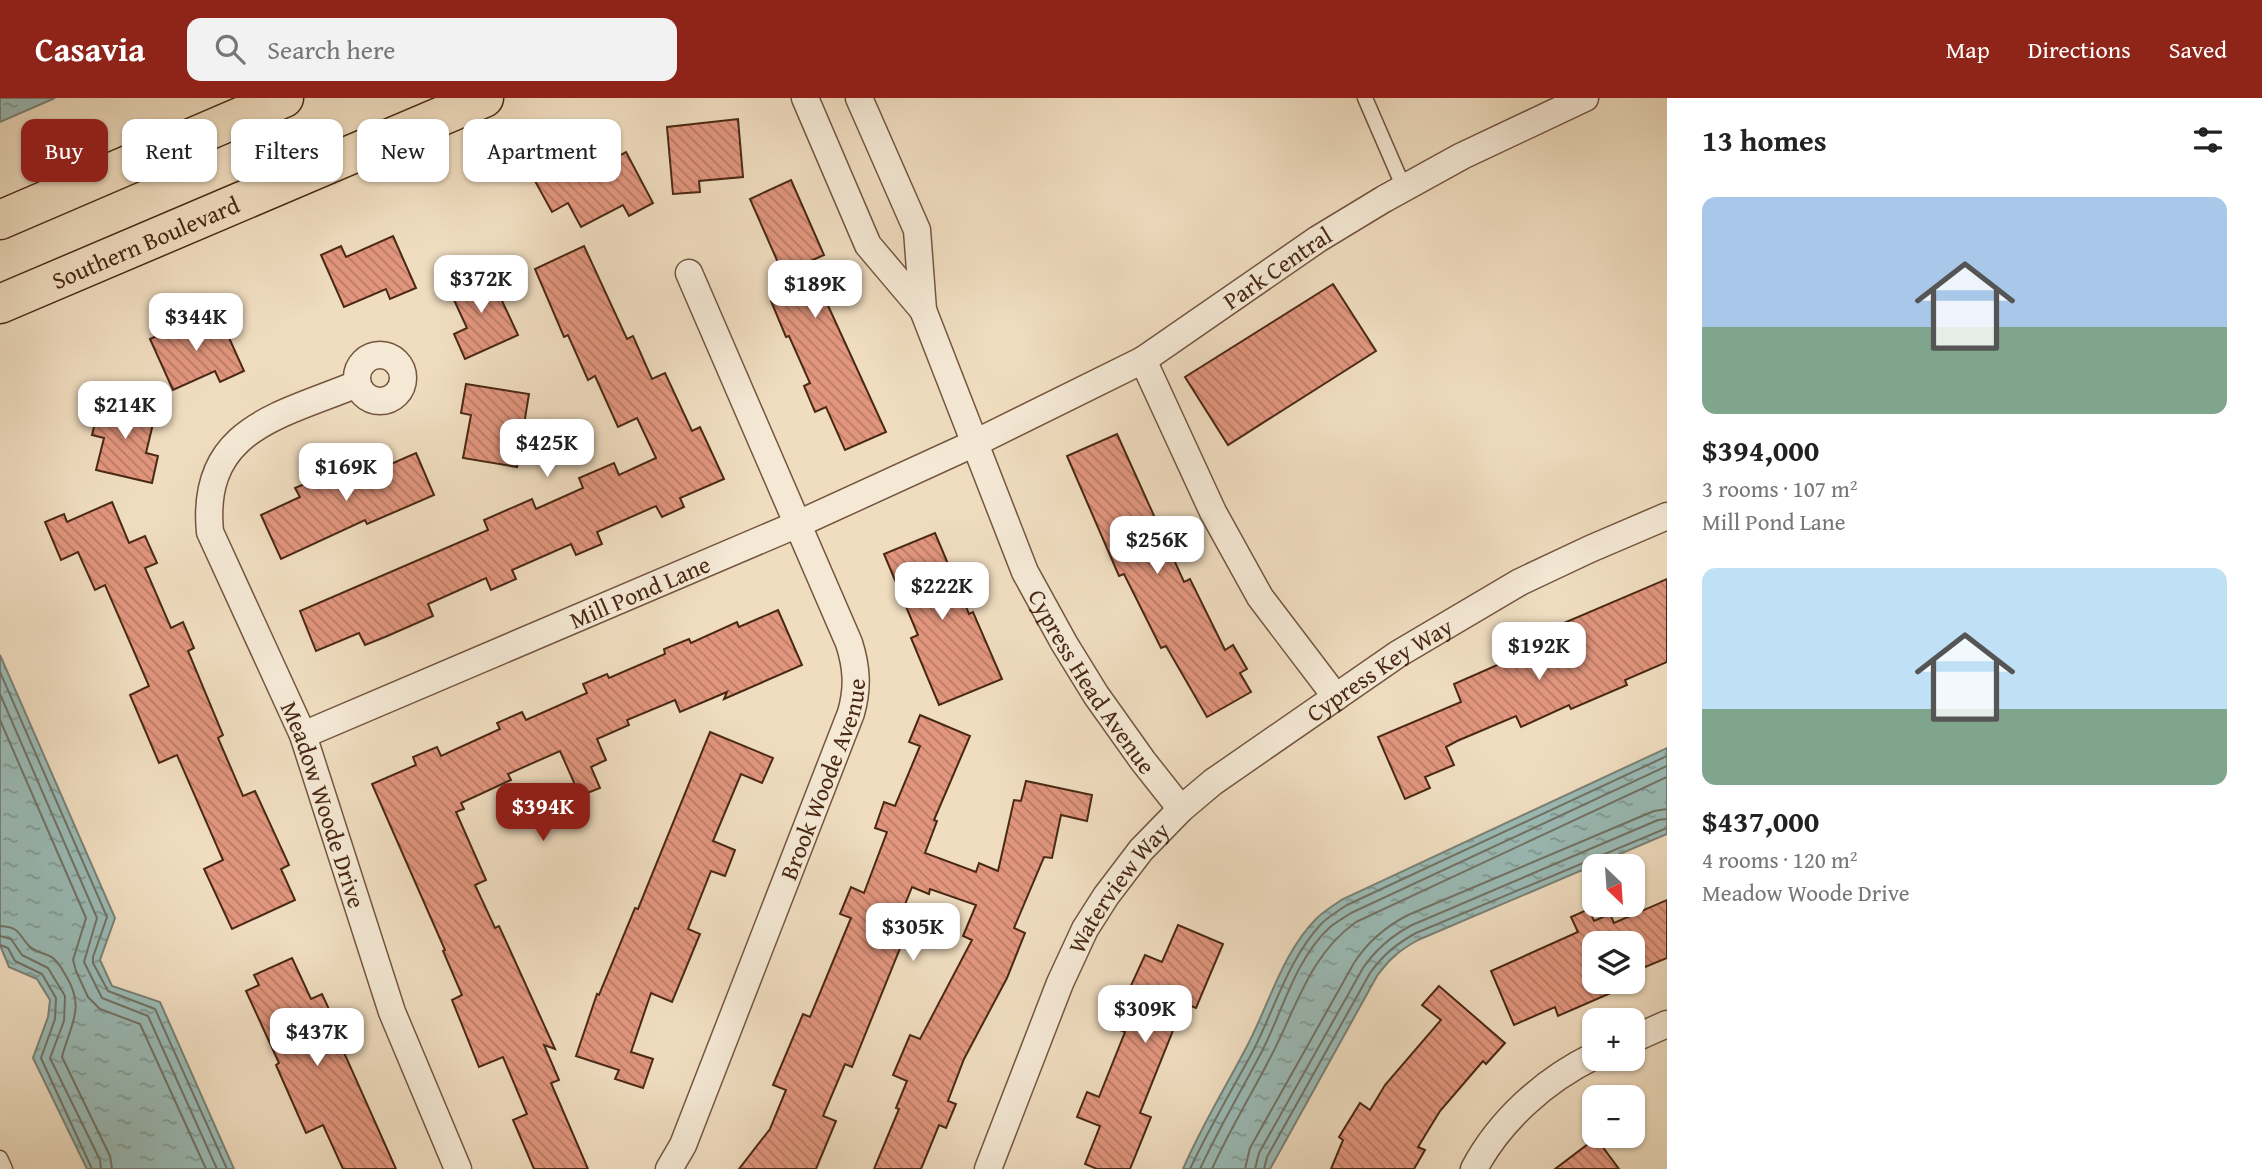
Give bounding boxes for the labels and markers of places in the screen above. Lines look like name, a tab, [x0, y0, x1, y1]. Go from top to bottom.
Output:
pin: $372K	[432, 256, 530, 315]
pin: $189K	[766, 260, 864, 320]
pin: $344K	[147, 294, 245, 353]
pin: $214K	[76, 382, 174, 441]
pin: $425K	[498, 420, 596, 479]
pin: $169K	[297, 444, 395, 503]
pin: $256K	[1108, 517, 1206, 576]
pin: $222K	[893, 562, 991, 622]
pin: $192K	[1490, 622, 1588, 682]
pin: $394K	[494, 784, 592, 843]
pin: $305K	[864, 904, 962, 963]
pin: $309K	[1096, 986, 1194, 1045]
pin: $437K	[268, 1009, 366, 1068]

